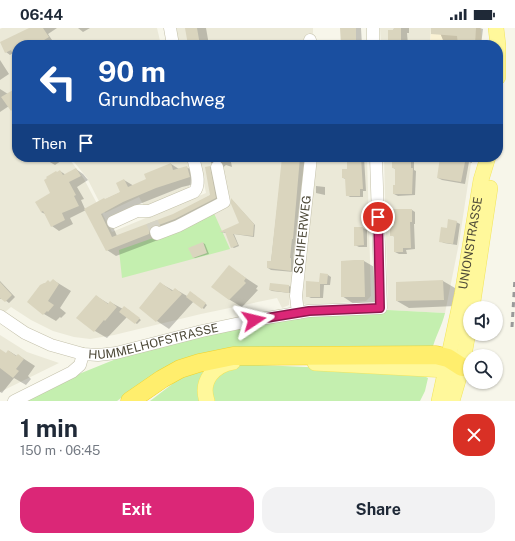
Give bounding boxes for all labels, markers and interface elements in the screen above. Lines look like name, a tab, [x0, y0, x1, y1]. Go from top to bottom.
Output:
text: 06:44	[20, 6, 63, 23]
text: 90 m	[98, 55, 166, 88]
icon: left	[32, 56, 84, 108]
text: Grundbachweg	[98, 89, 226, 110]
icon: arrive	[75, 132, 97, 154]
text: Then	[32, 135, 67, 152]
street label: SCHIFERWEG	[291, 194, 314, 274]
street label: UNIONSTRASSE	[456, 196, 485, 291]
pin	[361, 200, 395, 234]
icon: arrive	[367, 206, 389, 228]
position arrow	[233, 299, 275, 341]
map controls	[463, 301, 503, 389]
button: sound	[463, 301, 503, 341]
street label: HUMMELHOFSTRASSE	[88, 321, 220, 362]
button: search	[463, 349, 503, 389]
text: 1 min	[20, 414, 78, 442]
button: close	[453, 414, 495, 456]
text: 150 m · 06:45	[20, 443, 100, 458]
button: Exit	[20, 487, 254, 533]
button: Share	[262, 487, 495, 533]

